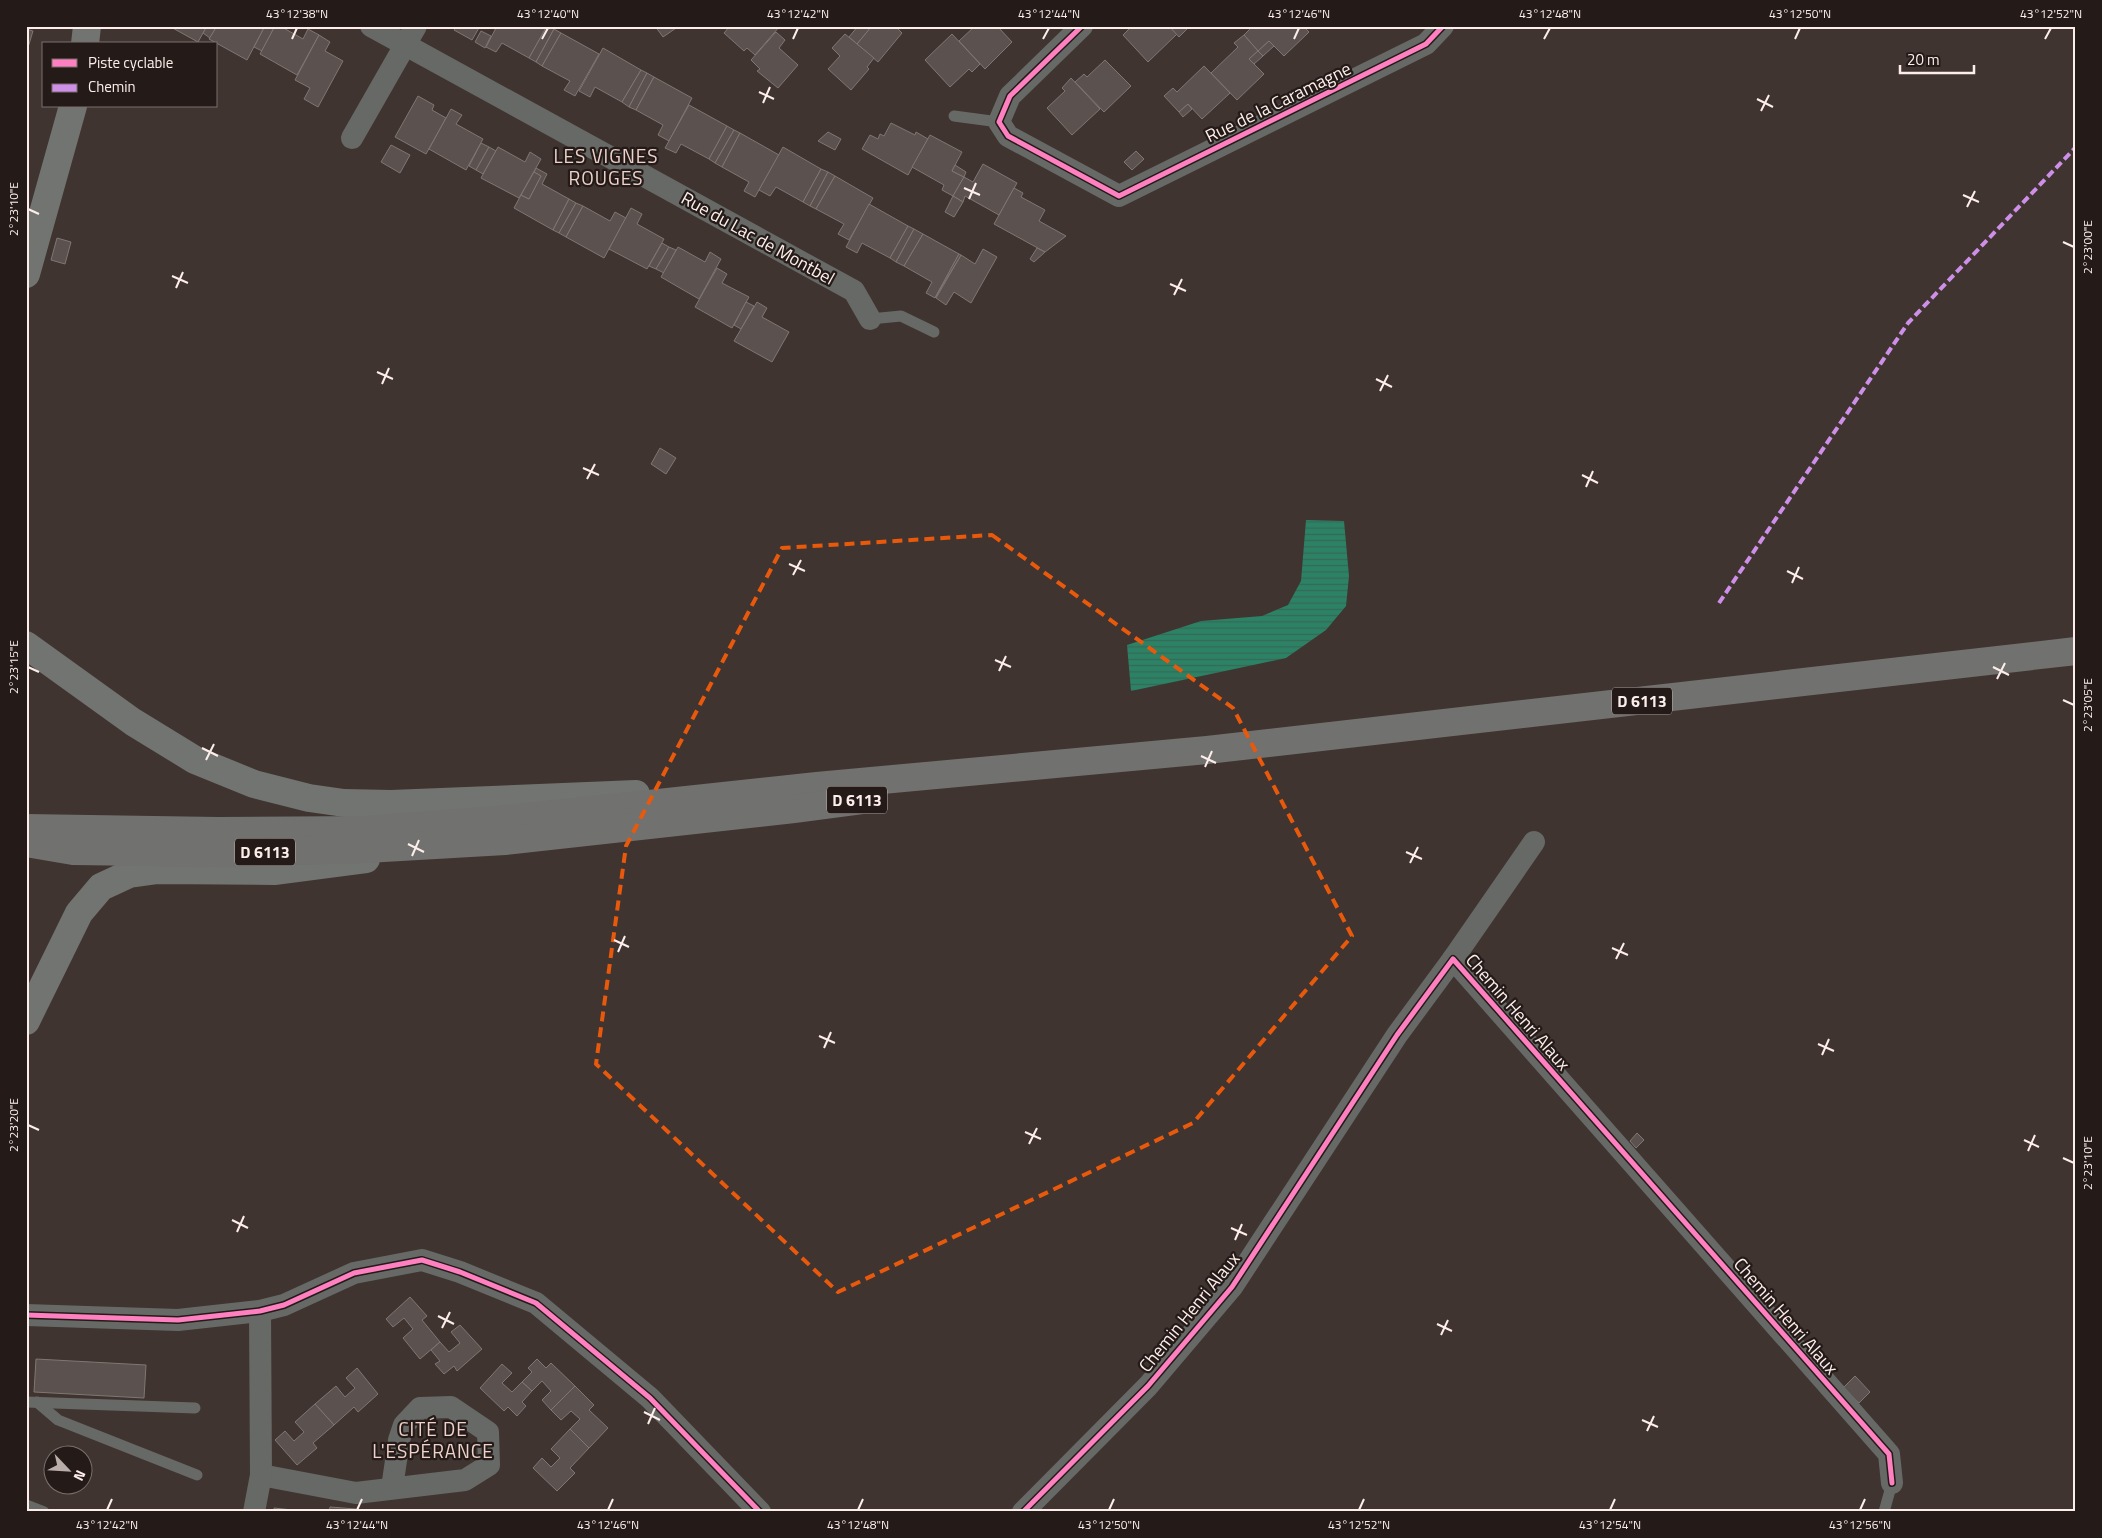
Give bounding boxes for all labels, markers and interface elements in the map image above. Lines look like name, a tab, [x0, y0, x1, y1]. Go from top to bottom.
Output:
text: 43°12'38"N	[266, 4, 328, 23]
text: 43°12'40"N	[517, 4, 579, 23]
text: 43°12'42"N	[767, 4, 829, 23]
text: 43°12'44"N	[1018, 4, 1080, 23]
text: 43°12'46"N	[1268, 4, 1330, 23]
text: 43°12'48"N	[1519, 4, 1581, 23]
text: 43°12'50"N	[1769, 4, 1831, 23]
text: 43°12'52"N	[2020, 4, 2082, 23]
legend	[42, 42, 218, 108]
scale bar	[1900, 42, 1973, 74]
text: 20 m	[1907, 48, 1940, 71]
text: Piste cyclable	[88, 51, 173, 74]
street label: Rue de la Caramagne	[1200, 55, 1356, 149]
text: Chemin	[88, 75, 136, 98]
district label: LES VIGNES ROUGES	[553, 141, 659, 192]
text: 2°23'10"E	[4, 182, 23, 236]
street label: Rue du Lac de Montbel	[676, 185, 840, 291]
text: 2°23'00"E	[2078, 220, 2097, 274]
text: 2°23'15"E	[4, 640, 23, 694]
text: 2°23'05"E	[2078, 678, 2097, 732]
road number: D 6113	[1612, 688, 1672, 714]
road number: D 6113	[827, 786, 887, 814]
road number: D 6113	[235, 839, 295, 866]
street label: Chemin Henri Alaux	[1459, 947, 1577, 1077]
text: 2°23'20"E	[4, 1098, 23, 1152]
text: 2°23'10"E	[2078, 1136, 2097, 1190]
street label: Chemin Henri Alaux	[1132, 1246, 1246, 1378]
street label: Chemin Henri Alaux	[1727, 1251, 1845, 1381]
district label: CITÉ DE L'ESPÉRANCE	[372, 1414, 494, 1465]
north arrow	[42, 1446, 92, 1496]
text: N	[69, 1467, 92, 1485]
text: 43°12'42"N	[76, 1515, 138, 1534]
text: 43°12'44"N	[326, 1515, 388, 1534]
text: 43°12'46"N	[577, 1515, 639, 1534]
text: 43°12'48"N	[827, 1515, 889, 1534]
text: 43°12'50"N	[1078, 1515, 1140, 1534]
text: 43°12'52"N	[1328, 1515, 1390, 1534]
text: 43°12'54"N	[1579, 1515, 1641, 1534]
text: 43°12'56"N	[1829, 1515, 1891, 1534]

